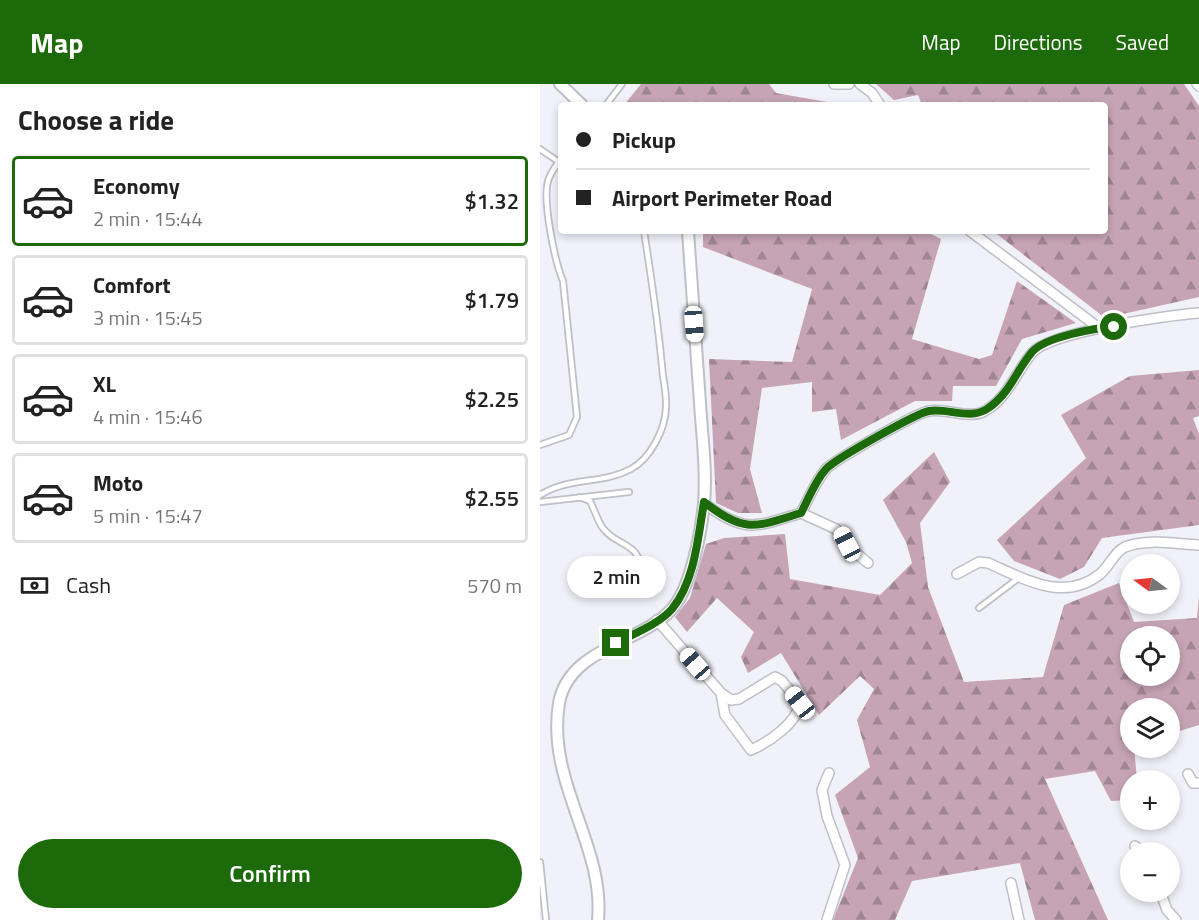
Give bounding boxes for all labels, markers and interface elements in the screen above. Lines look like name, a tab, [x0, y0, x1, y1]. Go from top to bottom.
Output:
text: Map	[30, 21, 84, 64]
text: Map	[921, 26, 961, 58]
text: Directions	[994, 26, 1083, 58]
text: Saved	[1116, 26, 1169, 58]
text: Choose a ride	[18, 99, 174, 140]
text: Pickup	[612, 123, 676, 157]
text: Economy	[93, 169, 180, 203]
icon: car	[21, 174, 75, 228]
text: Airport Perimeter Road	[612, 181, 832, 215]
text: $1.32	[464, 184, 519, 218]
text: 2 min · 15:44	[93, 203, 203, 234]
text: Comfort	[93, 268, 171, 302]
icon: car	[21, 273, 75, 327]
text: $1.79	[464, 283, 519, 317]
text: 3 min · 15:45	[93, 302, 203, 333]
car	[684, 305, 704, 343]
route start	[1100, 313, 1127, 340]
text: XL	[93, 367, 116, 401]
icon: car	[21, 372, 75, 426]
text: $2.25	[464, 382, 519, 416]
text: 4 min · 15:46	[93, 401, 203, 432]
text: Moto	[93, 466, 143, 500]
icon: car	[21, 471, 75, 525]
text: $2.55	[464, 481, 519, 515]
text: 5 min · 15:47	[93, 500, 203, 531]
car	[831, 524, 863, 564]
north arrow	[1120, 554, 1180, 614]
map controls	[1120, 554, 1180, 902]
callout: 2 min	[566, 556, 665, 598]
text: 2 min	[592, 561, 641, 592]
text: Cash	[66, 568, 111, 602]
icon: cash	[18, 569, 51, 602]
text: 570 m	[467, 570, 522, 601]
button: locate	[1120, 626, 1180, 686]
route end	[602, 629, 629, 656]
car	[676, 645, 714, 683]
car	[782, 683, 818, 723]
button: layers	[1120, 698, 1180, 758]
button: +	[1120, 770, 1180, 830]
button: Confirm	[18, 839, 522, 908]
button: −	[1120, 842, 1180, 902]

